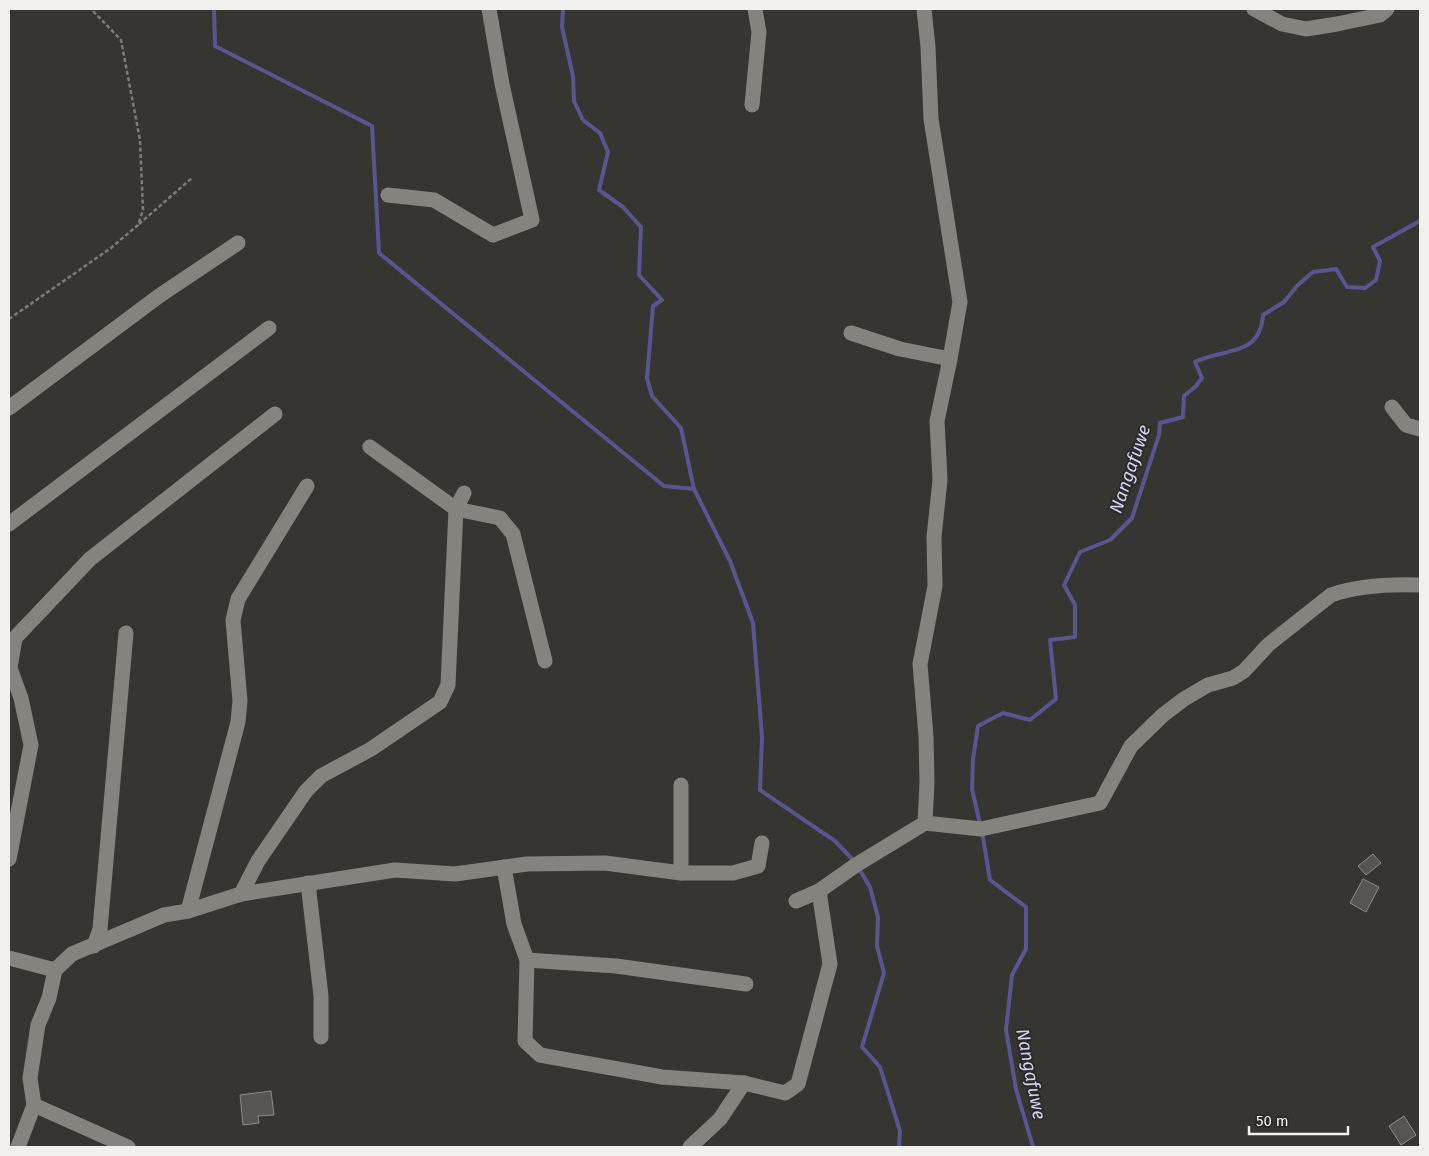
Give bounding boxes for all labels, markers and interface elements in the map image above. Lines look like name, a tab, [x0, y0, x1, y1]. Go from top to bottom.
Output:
water label: Nangafuwe	[1105, 422, 1155, 516]
water label: Nangafuwe	[1011, 1027, 1051, 1121]
scale bar	[1249, 1104, 1348, 1136]
text: 50 m	[1256, 1112, 1289, 1130]

